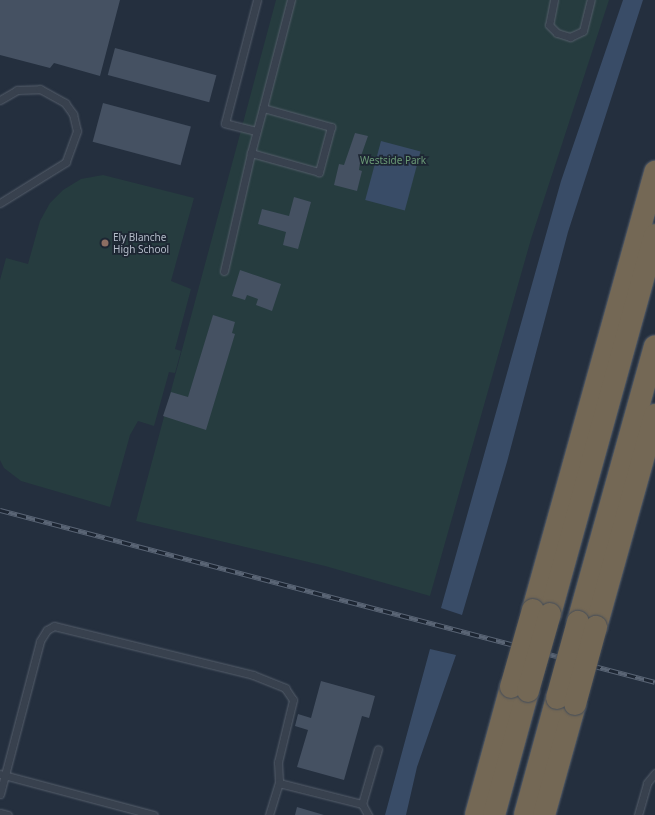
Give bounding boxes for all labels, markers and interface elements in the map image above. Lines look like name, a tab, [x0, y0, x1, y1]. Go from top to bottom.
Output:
park label: Westside Park	[360, 155, 426, 167]
place label: Ely Blanche High School	[113, 231, 169, 254]
marker: Ely Blanche High School	[100, 238, 110, 248]

